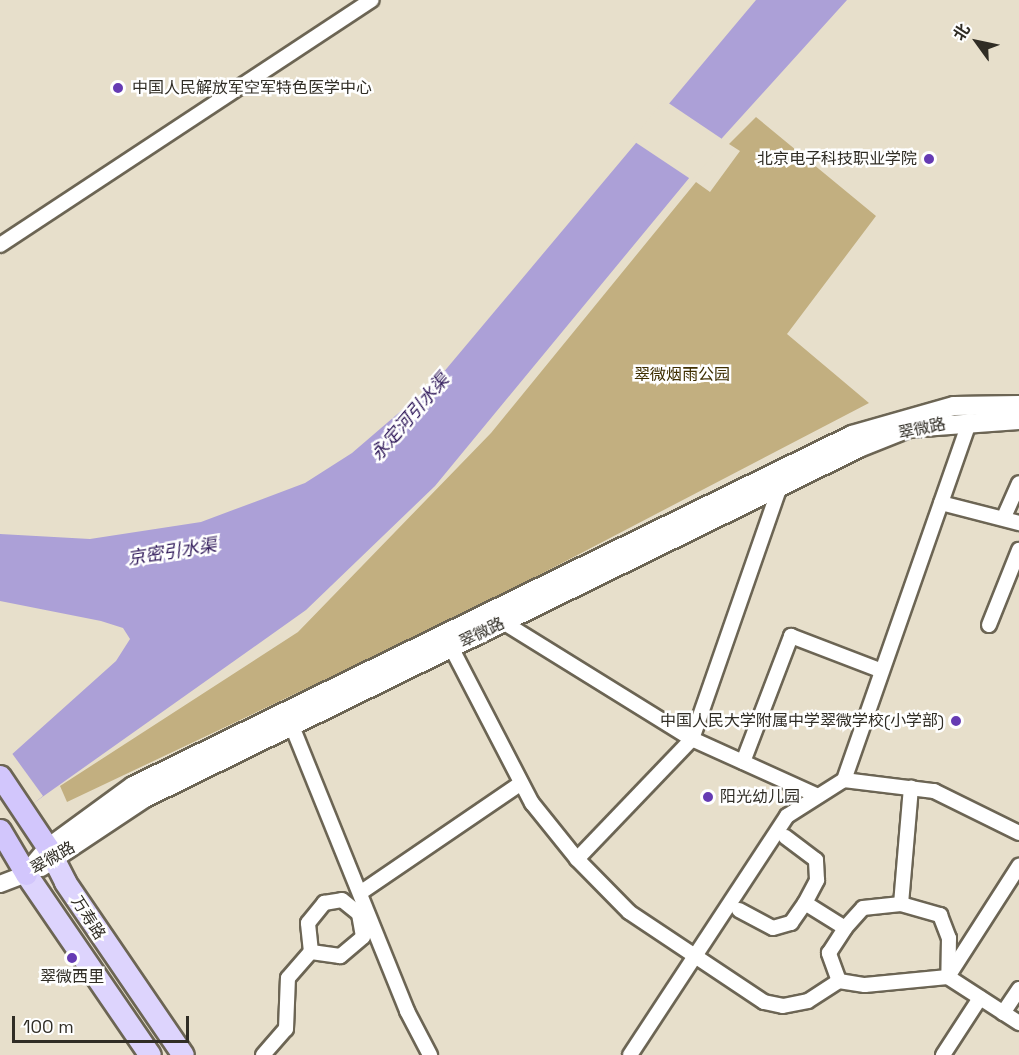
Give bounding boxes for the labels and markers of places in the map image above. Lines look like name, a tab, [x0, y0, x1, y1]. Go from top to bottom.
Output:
place label: 中国人民解放军空军特色医学中心	[132, 78, 372, 98]
marker: 中国人民解放军空军特色医学中心	[109, 79, 127, 97]
place label: 北京电子科技职业学院	[757, 149, 917, 169]
marker: 北京电子科技职业学院	[922, 152, 936, 166]
place label: 中国人民大学附属中学翠微学校(小学部)	[660, 711, 944, 731]
marker: 中国人民大学附属中学翠微学校(小学部)	[949, 714, 963, 728]
place label: 阳光幼儿园	[720, 787, 800, 807]
marker: 阳光幼儿园	[701, 790, 715, 804]
marker: 翠微西里	[65, 951, 79, 965]
place label: 翠微西里	[40, 967, 104, 987]

